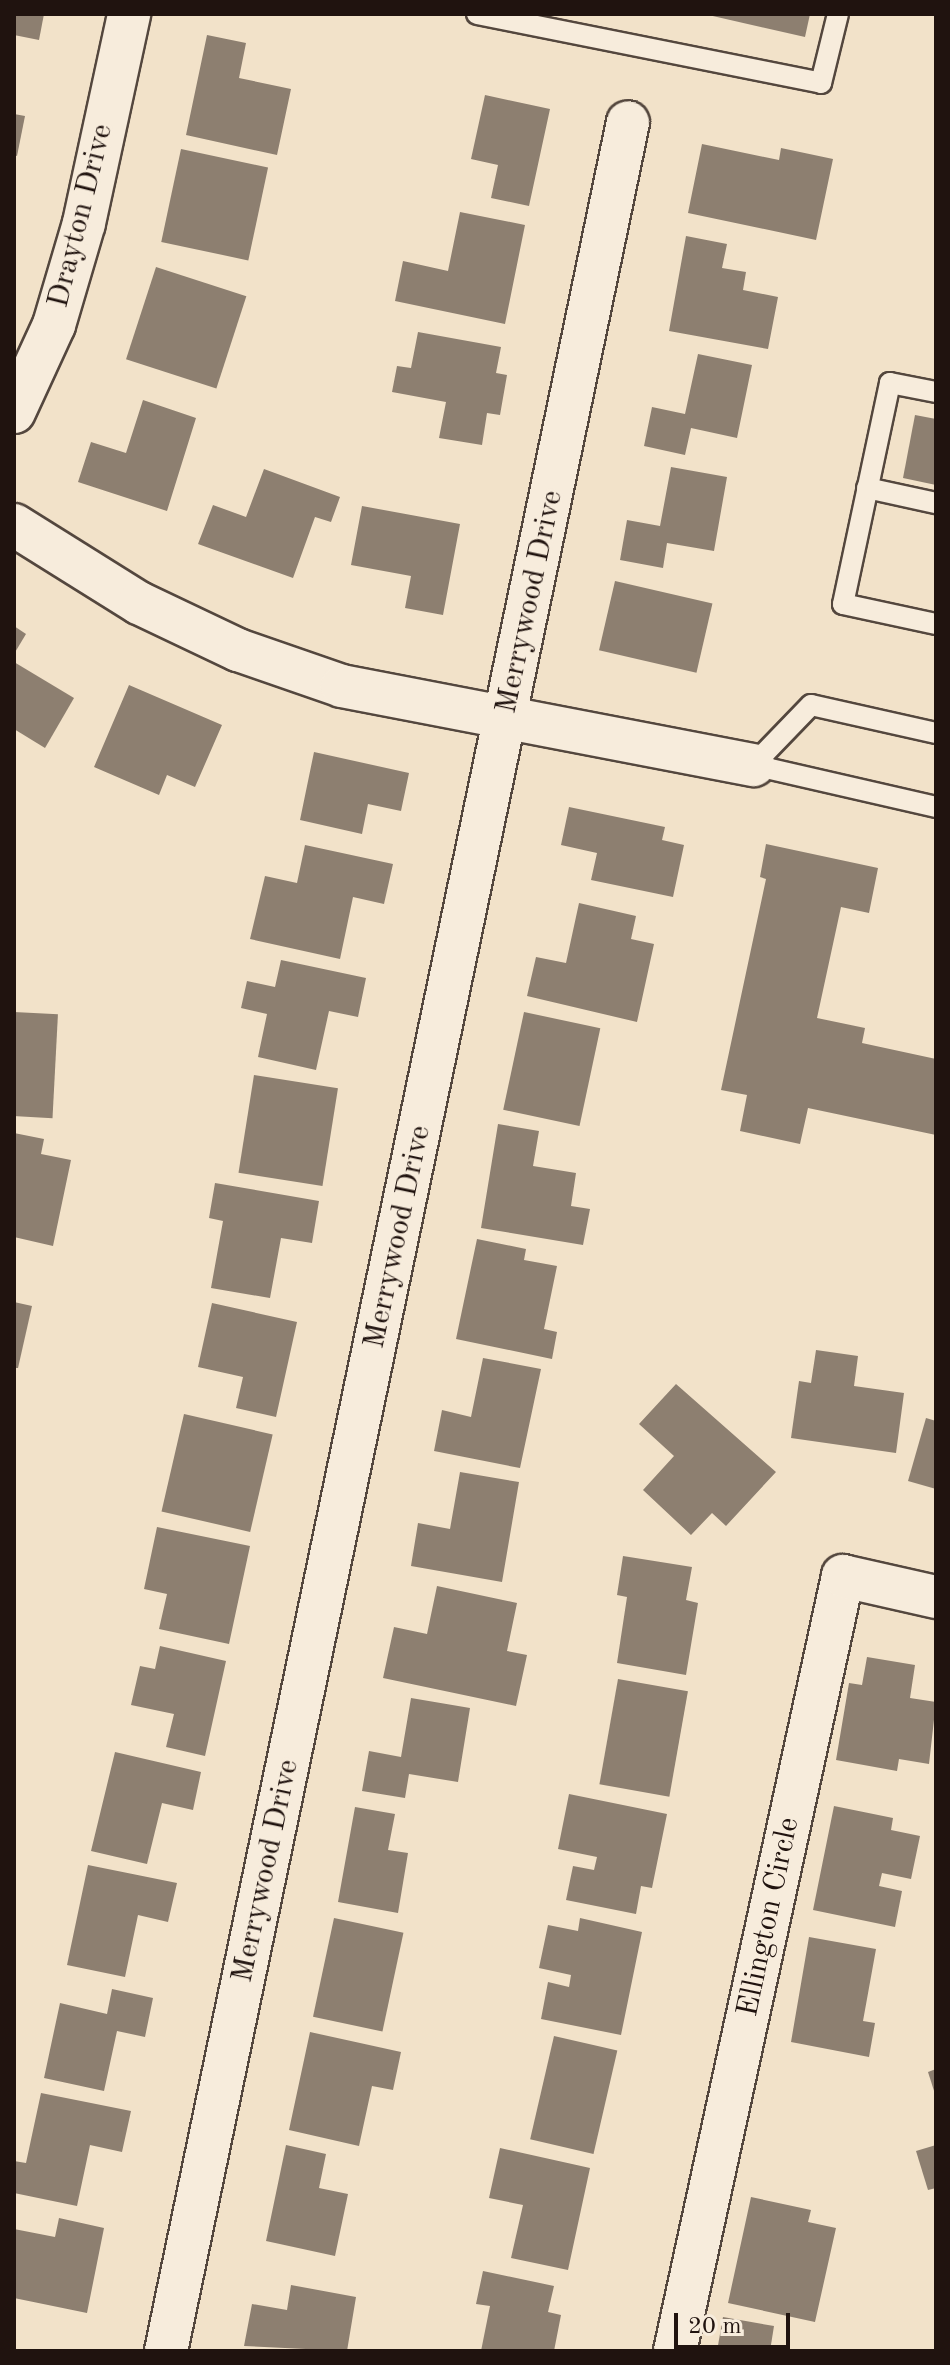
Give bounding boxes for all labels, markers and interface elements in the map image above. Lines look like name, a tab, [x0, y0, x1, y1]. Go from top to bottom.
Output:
street label: Drayton Drive	[41, 120, 121, 312]
street label: Merrywood Drive	[489, 487, 571, 717]
street label: Merrywood Drive	[357, 1122, 439, 1352]
street label: Merrywood Drive	[225, 1756, 307, 1986]
street label: Ellington Circle	[730, 1814, 808, 2020]
scale bar	[678, 2297, 794, 2347]
text: 20 m	[688, 2315, 742, 2339]

